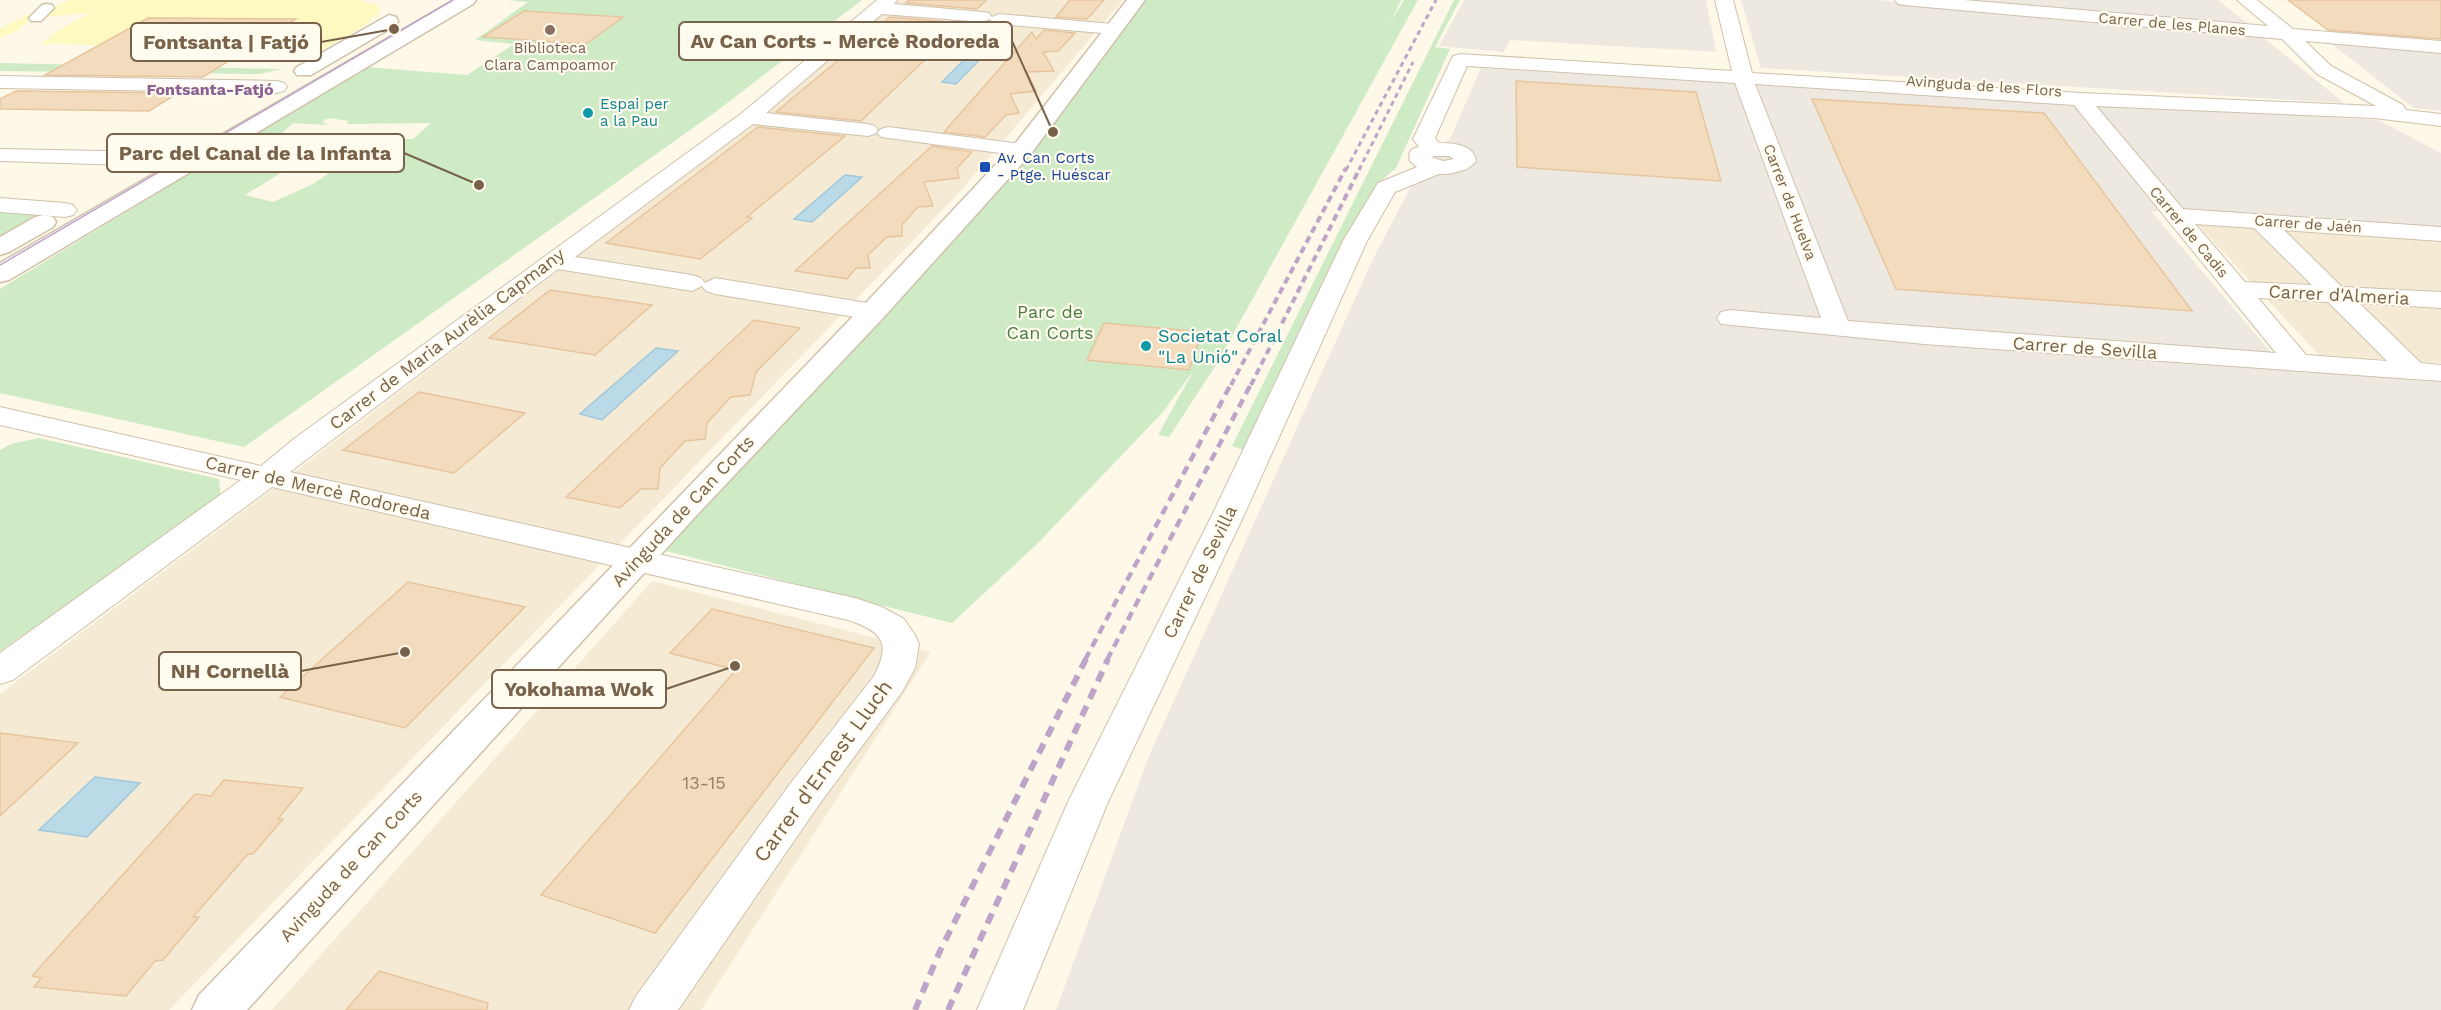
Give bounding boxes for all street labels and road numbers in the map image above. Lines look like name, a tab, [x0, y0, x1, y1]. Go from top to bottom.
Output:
street label: Carrer de les Planes	[2098, 9, 2247, 39]
street label: Avinguda de les Flors	[1905, 72, 2063, 100]
street label: Carrer de Huelva	[1760, 142, 1821, 263]
street label: Carrer de Cadis	[2146, 183, 2232, 281]
street label: Carrer de Jaén	[2254, 211, 2362, 237]
street label: Carrer de Maria Aurèlia Capmany	[325, 243, 569, 434]
street label: Carrer d'Almeria	[2268, 280, 2410, 309]
street label: Carrer de Sevilla	[2012, 332, 2158, 363]
street label: Avinguda de Can Corts	[607, 431, 758, 591]
street label: Carrer de Mercè Rodoreda	[203, 451, 433, 524]
street label: Carrer de Sevilla	[1158, 502, 1241, 642]
street label: Carrer d'Ernest Lluch	[748, 675, 897, 867]
street label: Avinguda de Can Corts	[275, 786, 426, 946]

